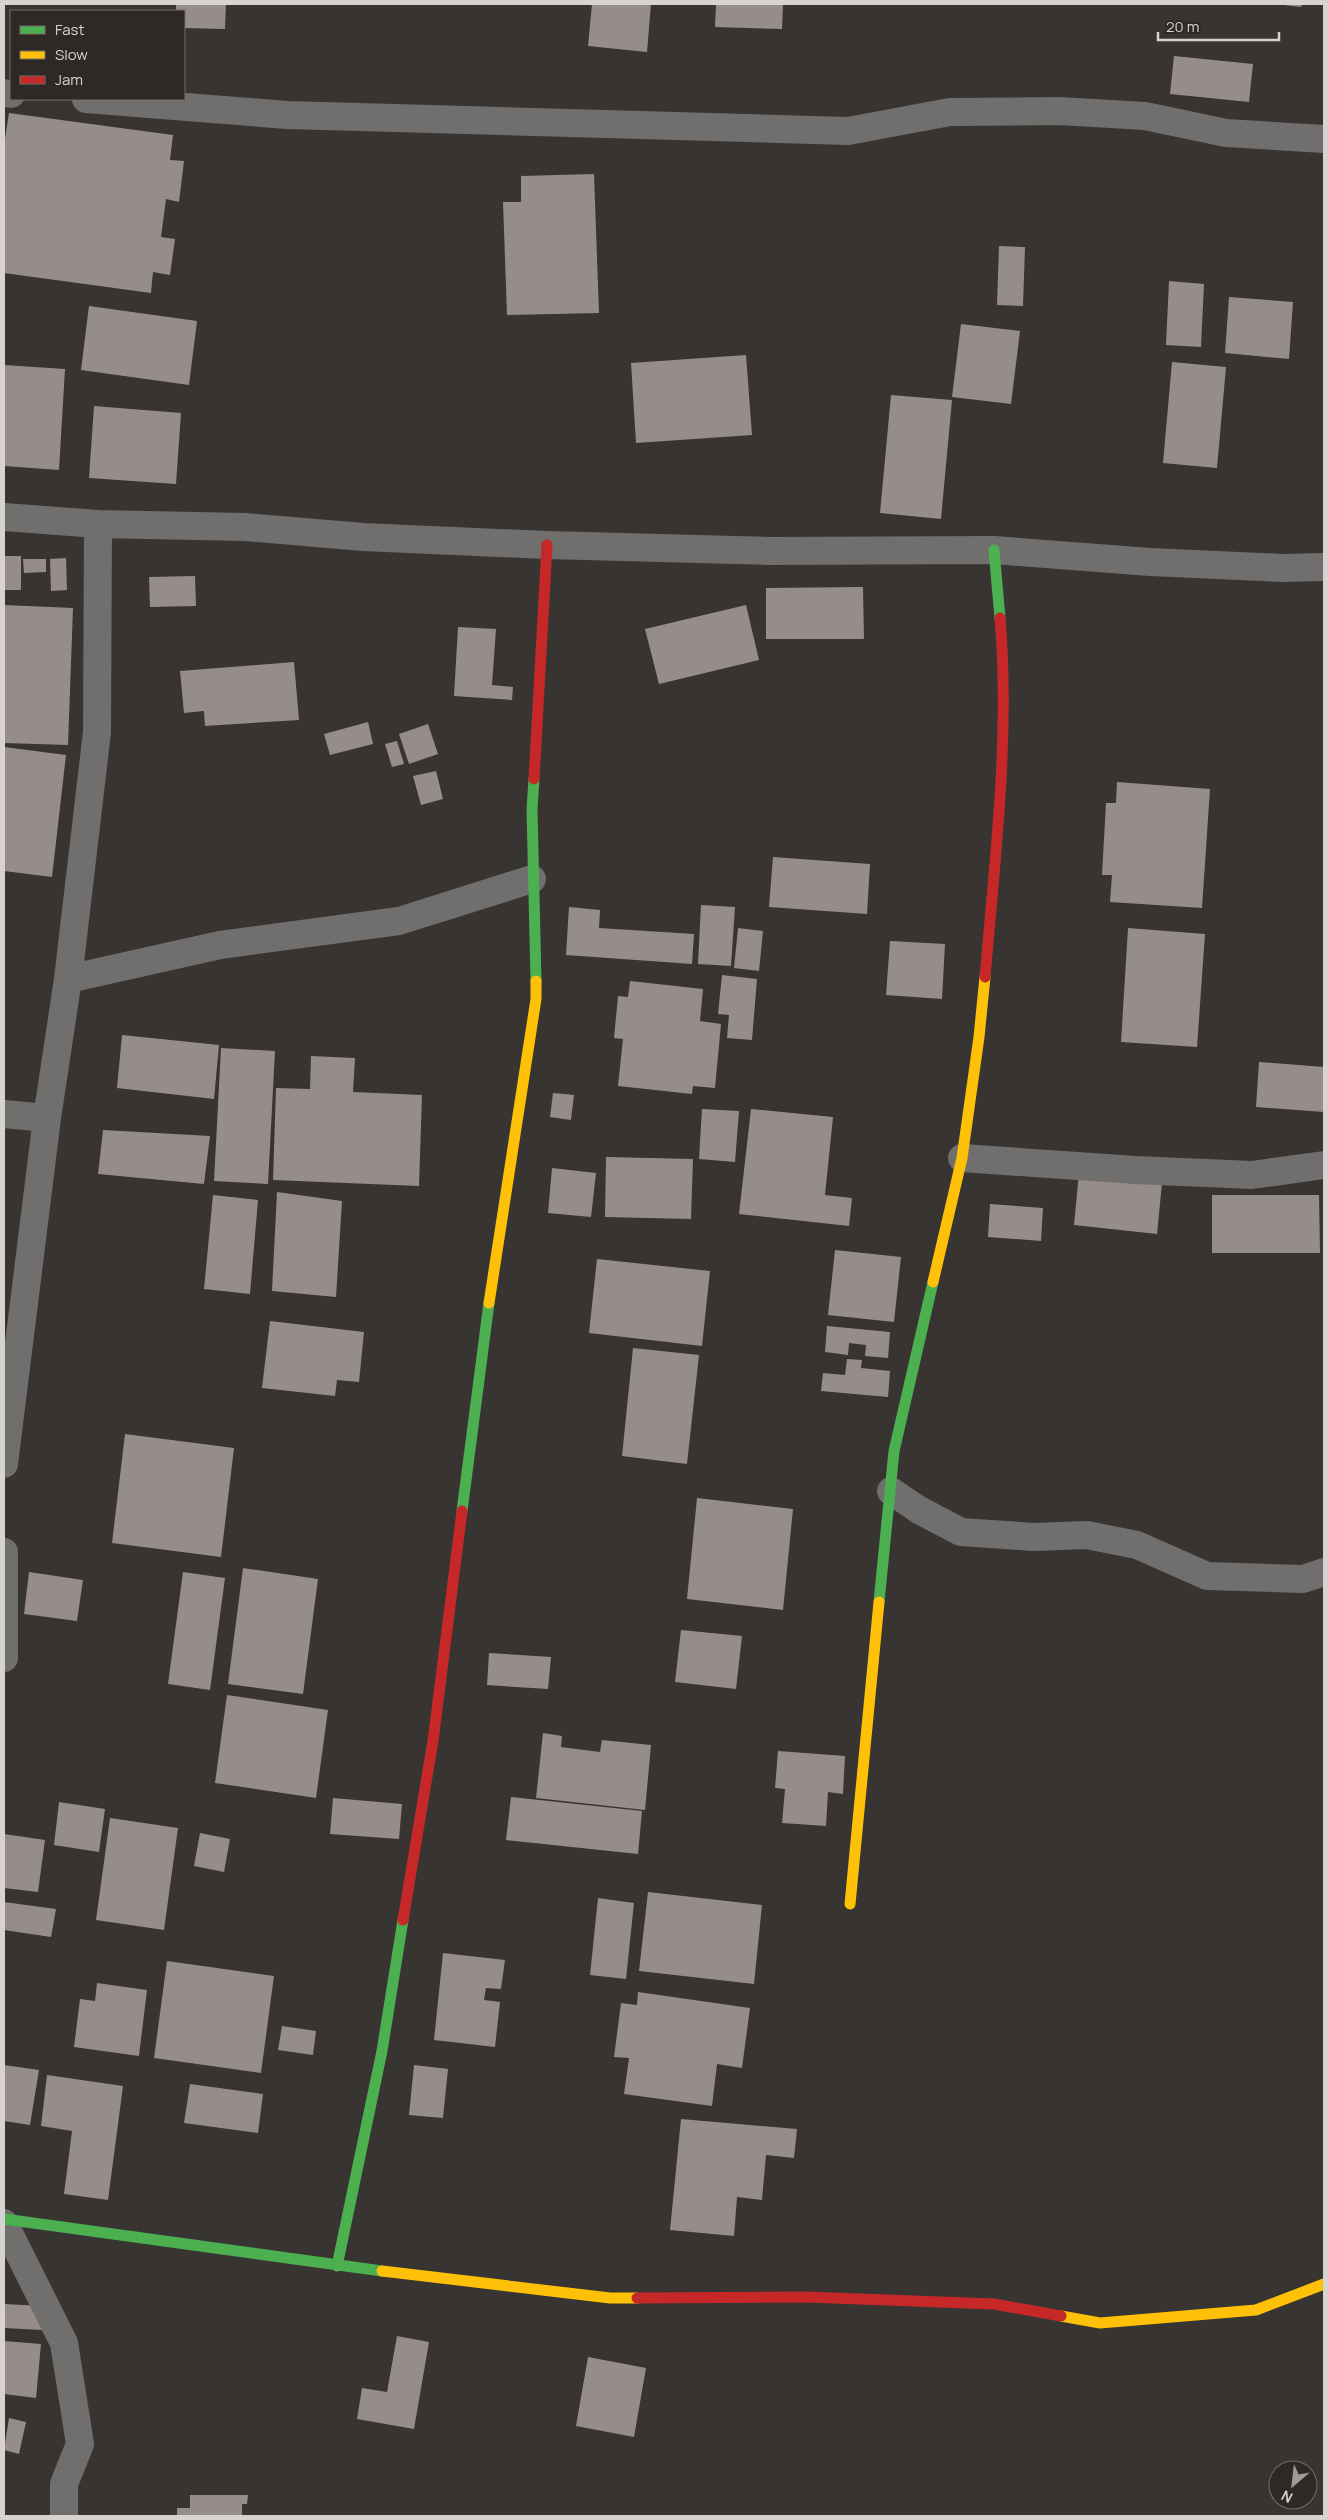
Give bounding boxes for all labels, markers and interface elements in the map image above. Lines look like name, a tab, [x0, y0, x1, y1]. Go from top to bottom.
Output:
legend	[10, 10, 185, 100]
scale bar	[1158, 10, 1279, 42]
text: 20 m	[1166, 16, 1199, 37]
text: Fast	[55, 19, 84, 40]
text: Slow	[55, 44, 88, 65]
text: Jam	[55, 69, 83, 90]
north arrow	[1268, 2460, 1318, 2510]
text: N	[1278, 2486, 1296, 2508]

